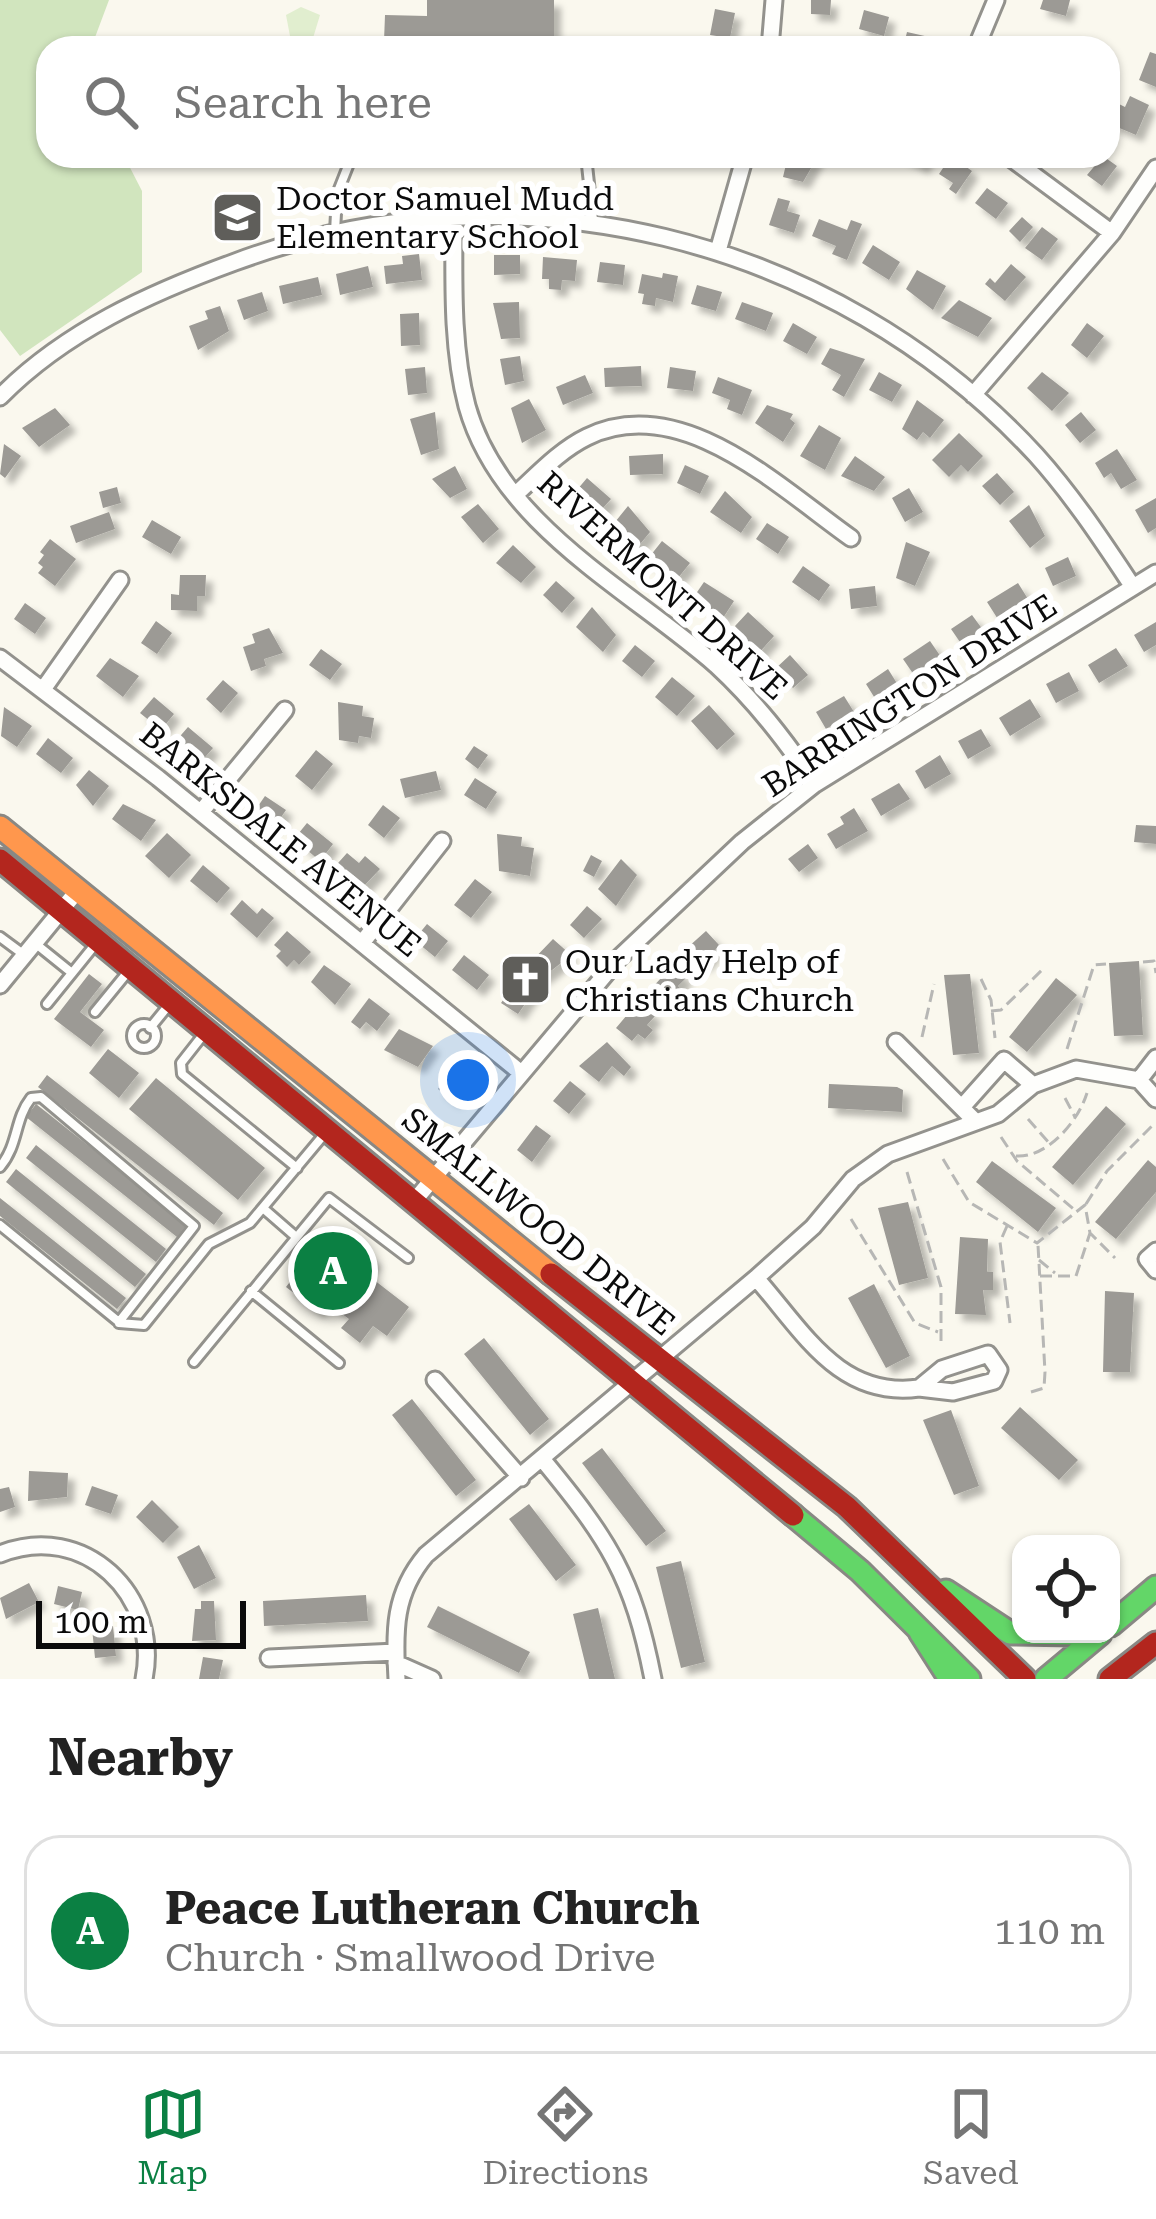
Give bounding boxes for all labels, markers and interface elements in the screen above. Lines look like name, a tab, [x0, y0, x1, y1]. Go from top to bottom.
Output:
search box	[36, 36, 1120, 168]
icon: search	[78, 69, 144, 135]
text: Search here	[174, 76, 432, 129]
place label: Doctor Samuel Mudd Elementary School	[276, 179, 614, 256]
school or university icon: Doctor Samuel Mudd Elementary School	[209, 189, 265, 245]
street label: RIVERMONT DRIVE	[530, 463, 795, 708]
street label: BARRINGTON DRIVE	[755, 586, 1064, 805]
street label: BARKSDALE AVENUE	[132, 714, 429, 965]
place label: Our Lady Help of Christians Church	[565, 942, 854, 1019]
church icon: Our Lady Help of Christians Church	[498, 952, 554, 1008]
your location	[438, 1050, 498, 1110]
street label: SMALLWOOD DRIVE	[395, 1100, 683, 1343]
pin: A	[294, 1226, 372, 1316]
map controls	[1012, 1535, 1120, 1643]
button: locate	[1012, 1535, 1120, 1643]
scale bar	[36, 1595, 246, 1648]
text: 100 m	[54, 1602, 148, 1641]
text: Nearby	[48, 1728, 233, 1787]
text: Peace Lutheran Church	[165, 1882, 700, 1935]
text: A	[76, 1908, 104, 1954]
text: 110 m	[994, 1908, 1105, 1954]
text: Church · Smallwood Drive	[165, 1935, 656, 1981]
tab: Map	[137, 2081, 208, 2192]
tab: Directions	[482, 2081, 648, 2192]
tab: Saved	[923, 2081, 1019, 2192]

